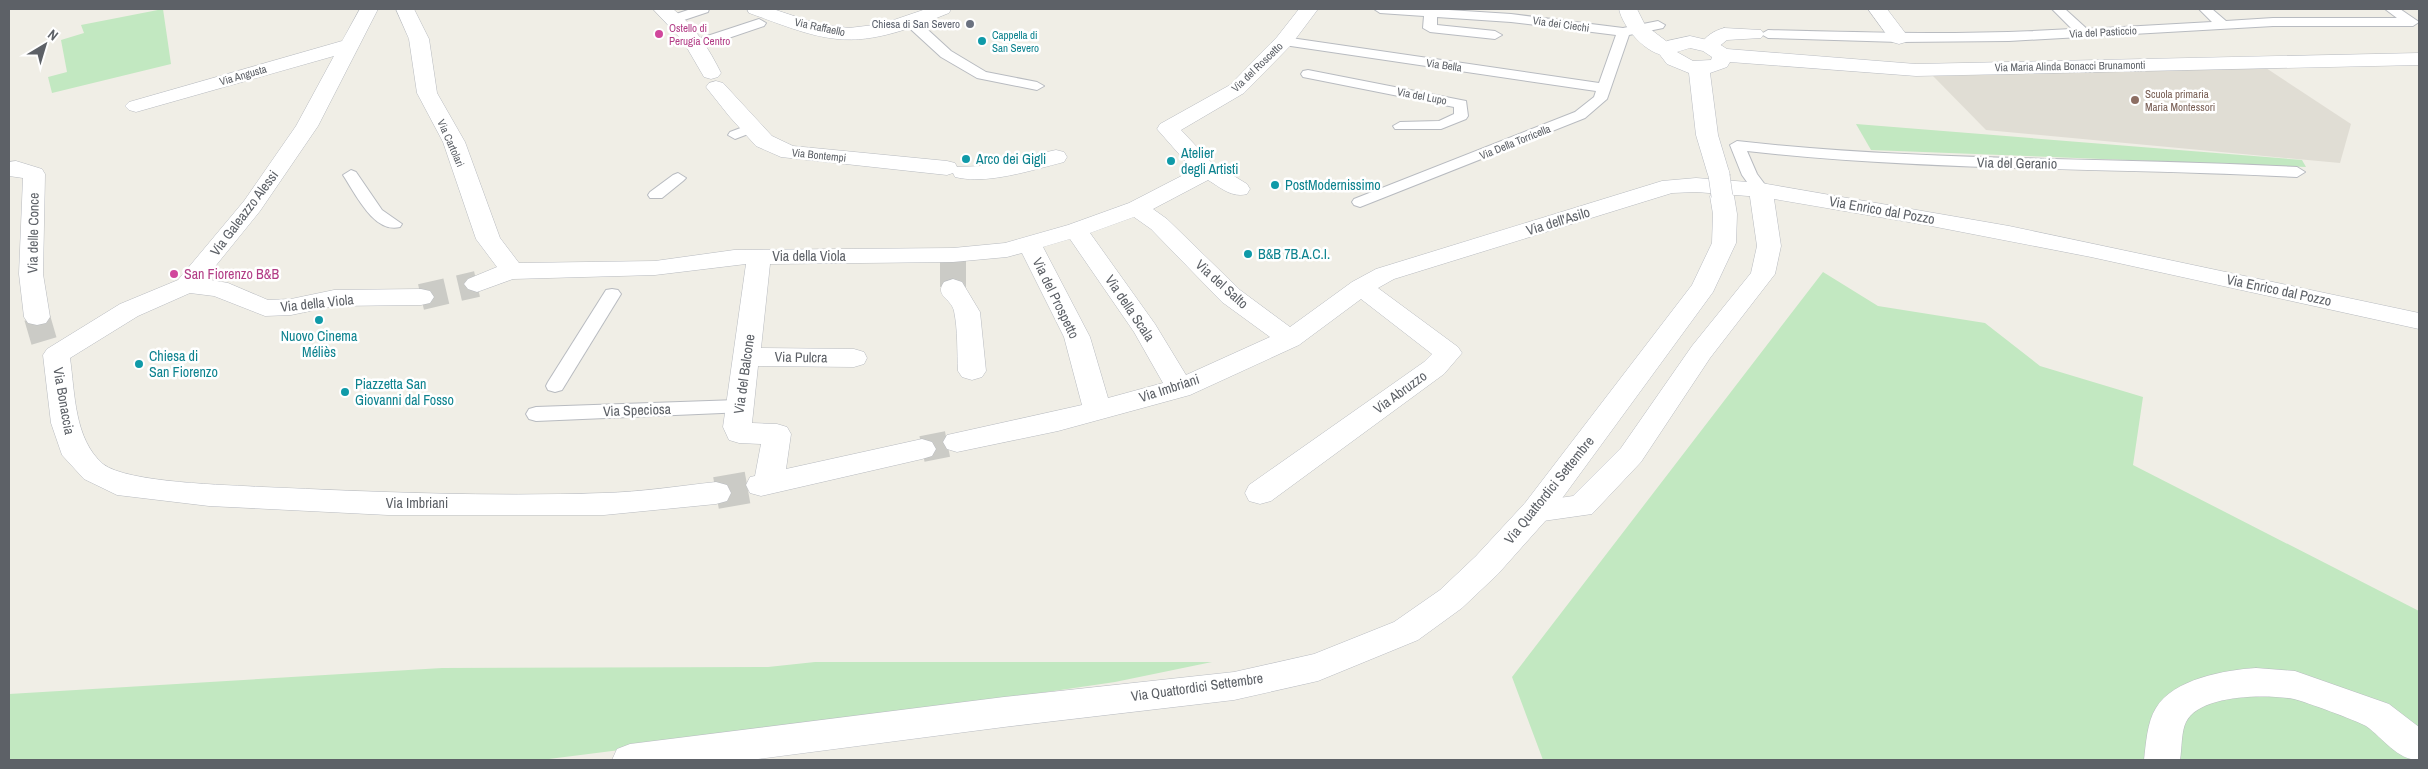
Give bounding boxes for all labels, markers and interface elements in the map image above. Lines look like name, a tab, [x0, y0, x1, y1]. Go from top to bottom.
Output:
street label: Via dei Ciechi	[1532, 13, 1590, 35]
street label: Via Raffaello	[793, 15, 847, 39]
place label: Chiesa di San Severo	[872, 17, 960, 31]
marker: Chiesa di San Severo	[964, 18, 976, 30]
north arrow	[20, 20, 70, 70]
place label: Ostello di Perugia Centro	[669, 21, 730, 48]
street label: Via del Pasticcio	[2069, 23, 2137, 41]
text: N	[44, 25, 62, 44]
marker: Ostello di Perugia Centro	[653, 28, 665, 40]
place label: Cappella di San Severo	[992, 28, 1039, 55]
marker: Cappella di San Severo	[976, 35, 988, 47]
street label: Via del Roscetto	[1228, 39, 1286, 95]
street label: Via Bella	[1425, 56, 1463, 74]
street label: Via Maria Alinda Bonacci Brunamonti	[1994, 58, 2146, 74]
street label: Via Angusta	[218, 62, 268, 88]
street label: Via del Lupo	[1396, 84, 1448, 108]
place label: Scuola primaria Maria Montessori	[2145, 87, 2215, 114]
marker: Scuola primaria Maria Montessori	[2129, 94, 2141, 106]
street label: Via Cartolari	[434, 117, 468, 169]
street label: Via Della Torricella	[1477, 121, 1553, 163]
place label: Atelier degli Artisti	[1180, 144, 1238, 178]
street label: Via Bontempi	[791, 145, 847, 165]
place label: Arco dei Gigli	[975, 150, 1046, 168]
marker: Arco dei Gigli	[960, 153, 972, 165]
street label: Via del Geranio	[1977, 153, 2057, 173]
marker: Atelier degli Artisti	[1165, 155, 1177, 167]
street label: Via Galeazzo Alessi	[206, 167, 282, 259]
place label: PostModernissimo	[1285, 176, 1381, 194]
marker: PostModernissimo	[1269, 179, 1281, 191]
street label: Via delle Conce	[23, 192, 43, 274]
street label: Via Enrico dal Pozzo	[1828, 192, 1936, 228]
street label: Via dell'Asilo	[1524, 203, 1592, 239]
place label: B&B 7B.A.C.I.	[1258, 245, 1330, 263]
street label: Via della Viola	[772, 247, 846, 265]
marker: B&B 7B.A.C.I.	[1242, 248, 1254, 260]
street label: Via del Prospetto	[1029, 255, 1083, 341]
street label: Via del Salto	[1192, 256, 1252, 312]
place label: San Fiorenzo B&B	[184, 265, 279, 283]
marker: San Fiorenzo B&B	[168, 268, 180, 280]
street label: Via Enrico dal Pozzo	[2225, 270, 2333, 310]
street label: Via della Scala	[1101, 271, 1159, 345]
street label: Via della Viola	[279, 290, 355, 316]
marker: Nuovo Cinema Méliès	[313, 314, 325, 326]
place label: Nuovo Cinema Méliès	[281, 327, 358, 361]
street label: Via del Balcone	[730, 333, 758, 415]
place label: Chiesa di San Fiorenzo	[149, 347, 218, 381]
street label: Via Pulcra	[774, 348, 828, 366]
marker: Chiesa di San Fiorenzo	[133, 358, 145, 370]
street label: Via Bonaccia	[49, 366, 79, 437]
street label: Via Abruzzo	[1370, 367, 1430, 417]
street label: Via Imbriani	[1137, 370, 1201, 406]
place label: Piazzetta San Giovanni dal Fosso	[355, 375, 454, 409]
marker: Piazzetta San Giovanni dal Fosso	[339, 386, 351, 398]
street label: Via Speciosa	[603, 400, 672, 420]
street label: Via Quattordici Settembre	[1500, 433, 1598, 547]
street label: Via Imbriani	[386, 494, 448, 512]
street label: Via Quattordici Settembre	[1130, 669, 1264, 705]

